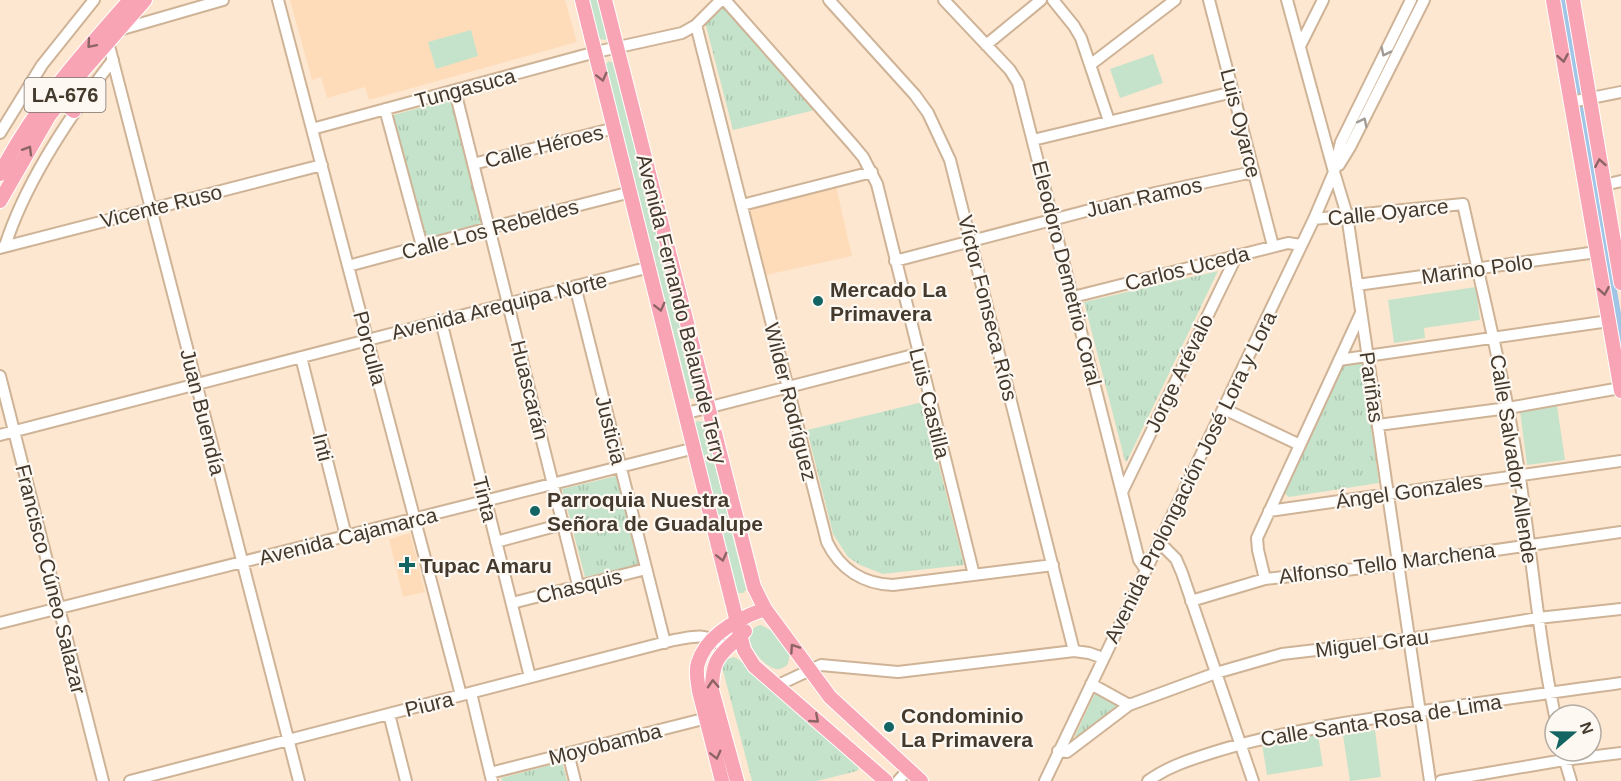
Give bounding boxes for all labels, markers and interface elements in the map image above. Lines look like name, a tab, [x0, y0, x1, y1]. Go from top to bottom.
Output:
one-way arrow	[87, 37, 98, 48]
one-way arrow	[1381, 46, 1392, 57]
one-way arrow	[1556, 52, 1569, 62]
street label: Tungasuca	[412, 63, 518, 112]
street label: Luis Oyarce	[1216, 66, 1266, 180]
one-way arrow	[595, 72, 608, 82]
road number: LA-676	[25, 78, 106, 112]
one-way arrow	[1355, 117, 1367, 128]
street label: Calle Héroes	[482, 120, 606, 172]
one-way arrow	[21, 146, 33, 156]
street label: Avenida Fernando Belaunde Terry	[632, 152, 732, 467]
street label: Eleodoro Demetrio Coral	[1028, 158, 1106, 388]
one-way arrow	[1594, 159, 1607, 169]
street label: Juan Ramos	[1084, 173, 1204, 221]
street label: Vicente Ruso	[98, 180, 224, 232]
street label: Calle Los Rebeldes	[399, 194, 581, 264]
street label: Calle Oyarce	[1326, 194, 1450, 230]
street label: Víctor Fonseca Ríos	[954, 213, 1022, 403]
street label: Carlos Uceda	[1122, 241, 1252, 295]
street label: Marino Polo	[1420, 250, 1534, 288]
street label: Avenida Arequipa Norte	[389, 268, 609, 344]
place label: Mercado La Primavera	[830, 278, 947, 325]
one-way arrow	[1597, 287, 1609, 296]
marker: Mercado La Primavera	[811, 294, 825, 308]
one-way arrow	[653, 301, 665, 312]
street label: Avenida Prolongación José Lora y Lora	[1099, 307, 1281, 647]
street label: Porculla	[349, 308, 391, 388]
street label: Jorge Arévalo	[1141, 310, 1217, 436]
street label: Wilder Rodríguez	[760, 321, 822, 483]
street label: Huascarán	[507, 338, 553, 442]
street label: Luis Castilla	[905, 345, 955, 461]
street label: Juan Buendía	[176, 346, 230, 478]
street label: Pariñas	[1356, 350, 1388, 424]
street label: Calle Salvador Allende	[1486, 353, 1542, 565]
street label: Justicia	[591, 393, 631, 467]
street label: Inti	[308, 431, 338, 463]
street label: Francisco Cúneo Salazar	[11, 462, 91, 696]
street label: Ángel Gonzales	[1334, 469, 1484, 513]
street label: Tinta	[468, 474, 502, 524]
place label: Parroquia Nuestra Señora de Guadalupe	[547, 488, 763, 535]
street label: Avenida Cajamarca	[256, 503, 440, 569]
marker: Parroquia Nuestra Señora de Guadalupe	[528, 504, 542, 518]
street label: Alfonso Tello Marchena	[1277, 538, 1497, 588]
one-way arrow	[715, 552, 728, 562]
place label: Tupac Amaru	[420, 554, 552, 577]
marker: Tupac Amaru	[398, 556, 416, 574]
street label: Chasquis	[534, 564, 624, 608]
street label: Miguel Grau	[1314, 625, 1430, 661]
one-way arrow	[790, 644, 801, 655]
one-way arrow	[707, 679, 720, 688]
street label: Piura	[402, 687, 456, 721]
street label: Calle Santa Rosa de Lima	[1259, 690, 1504, 750]
north arrow	[1543, 703, 1603, 763]
place label: Condominio La Primavera	[901, 704, 1033, 751]
one-way arrow	[808, 712, 819, 723]
street label: Moyobamba	[546, 719, 664, 769]
marker: Condominio La Primavera	[882, 720, 896, 734]
text: N	[1577, 720, 1597, 736]
one-way arrow	[708, 750, 721, 760]

